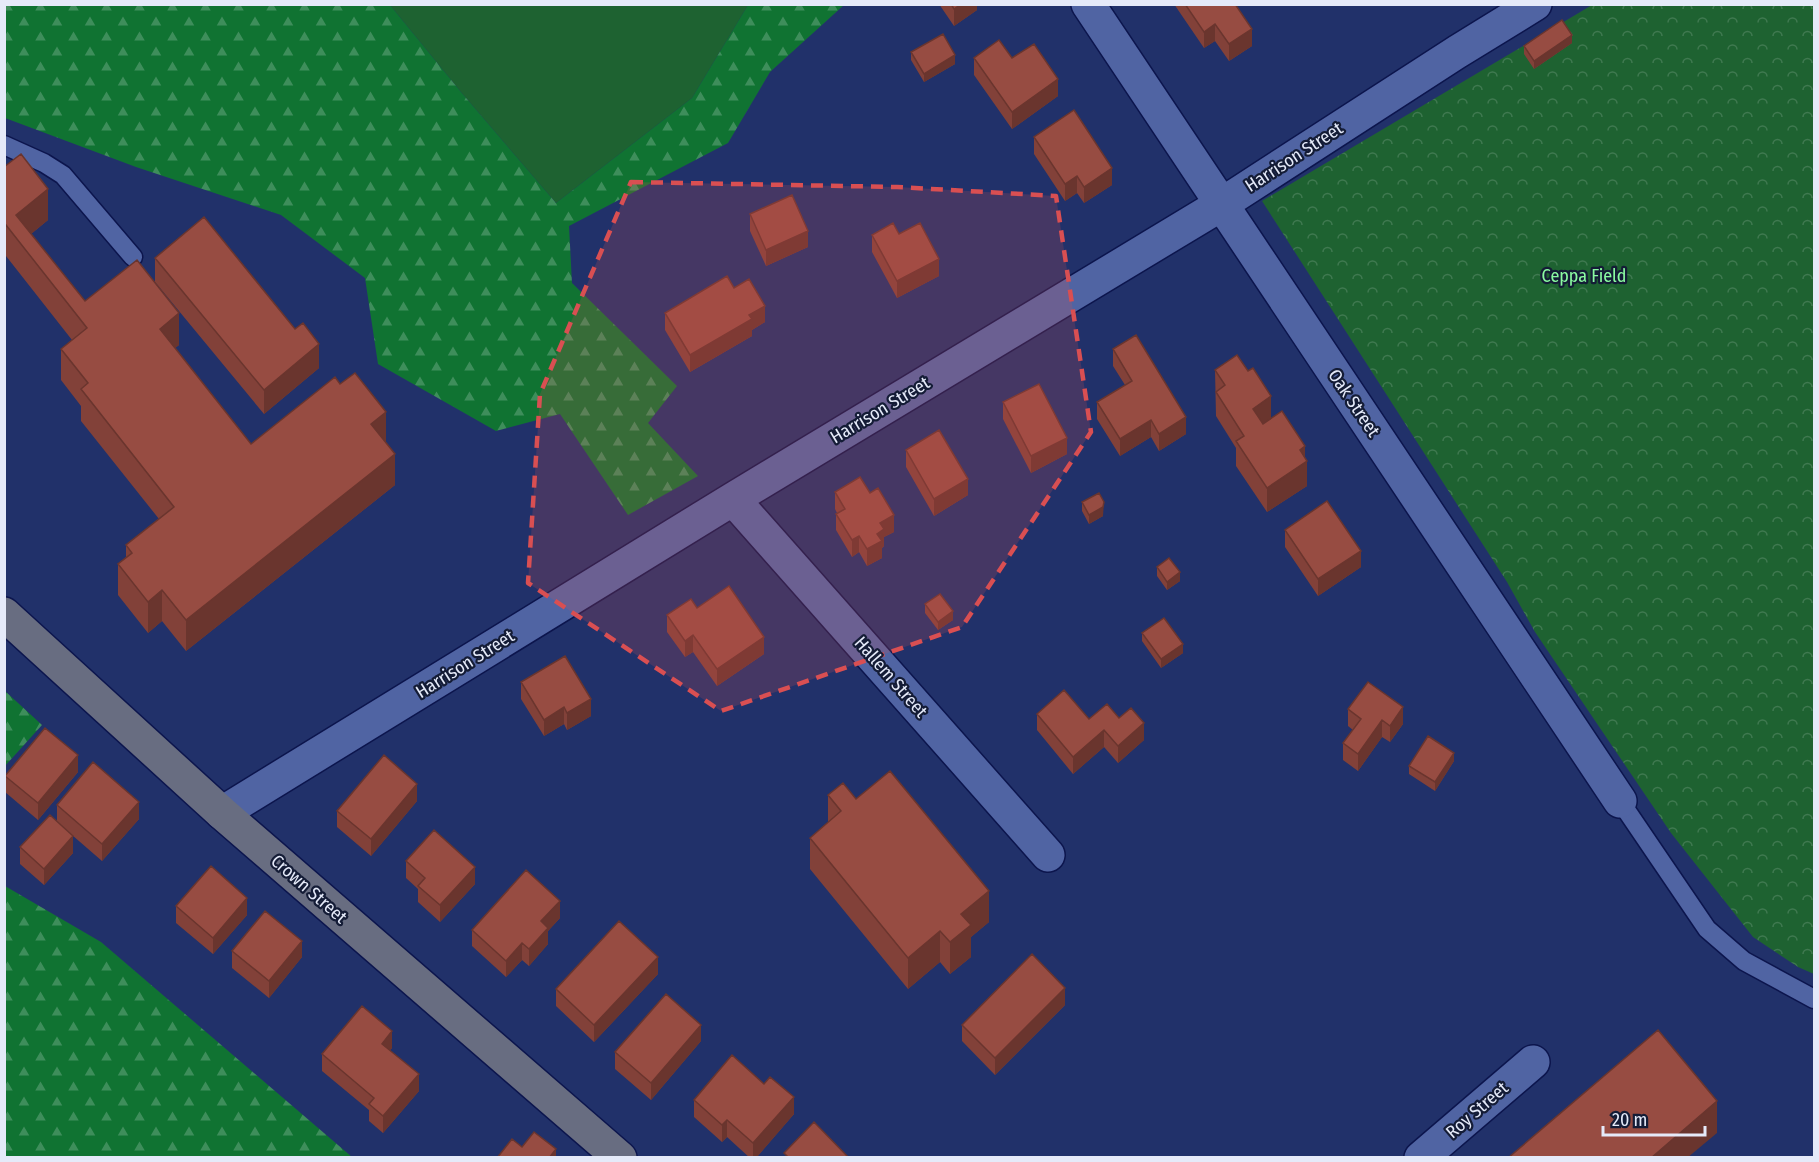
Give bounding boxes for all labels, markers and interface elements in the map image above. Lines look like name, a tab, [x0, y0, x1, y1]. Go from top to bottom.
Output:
street label: Harrison Street	[1241, 117, 1347, 197]
park label: Ceppa Field	[1542, 265, 1626, 287]
street label: Oak Street	[1323, 365, 1385, 441]
street label: Harrison Street	[826, 372, 934, 448]
street label: Harrison Street	[412, 625, 518, 703]
street label: Hallem Street	[850, 632, 932, 722]
street label: Crown Street	[266, 850, 352, 928]
street label: Roy Street	[1441, 1077, 1513, 1143]
scale bar	[1603, 1099, 1705, 1137]
text: 20 m	[1612, 1109, 1647, 1131]

